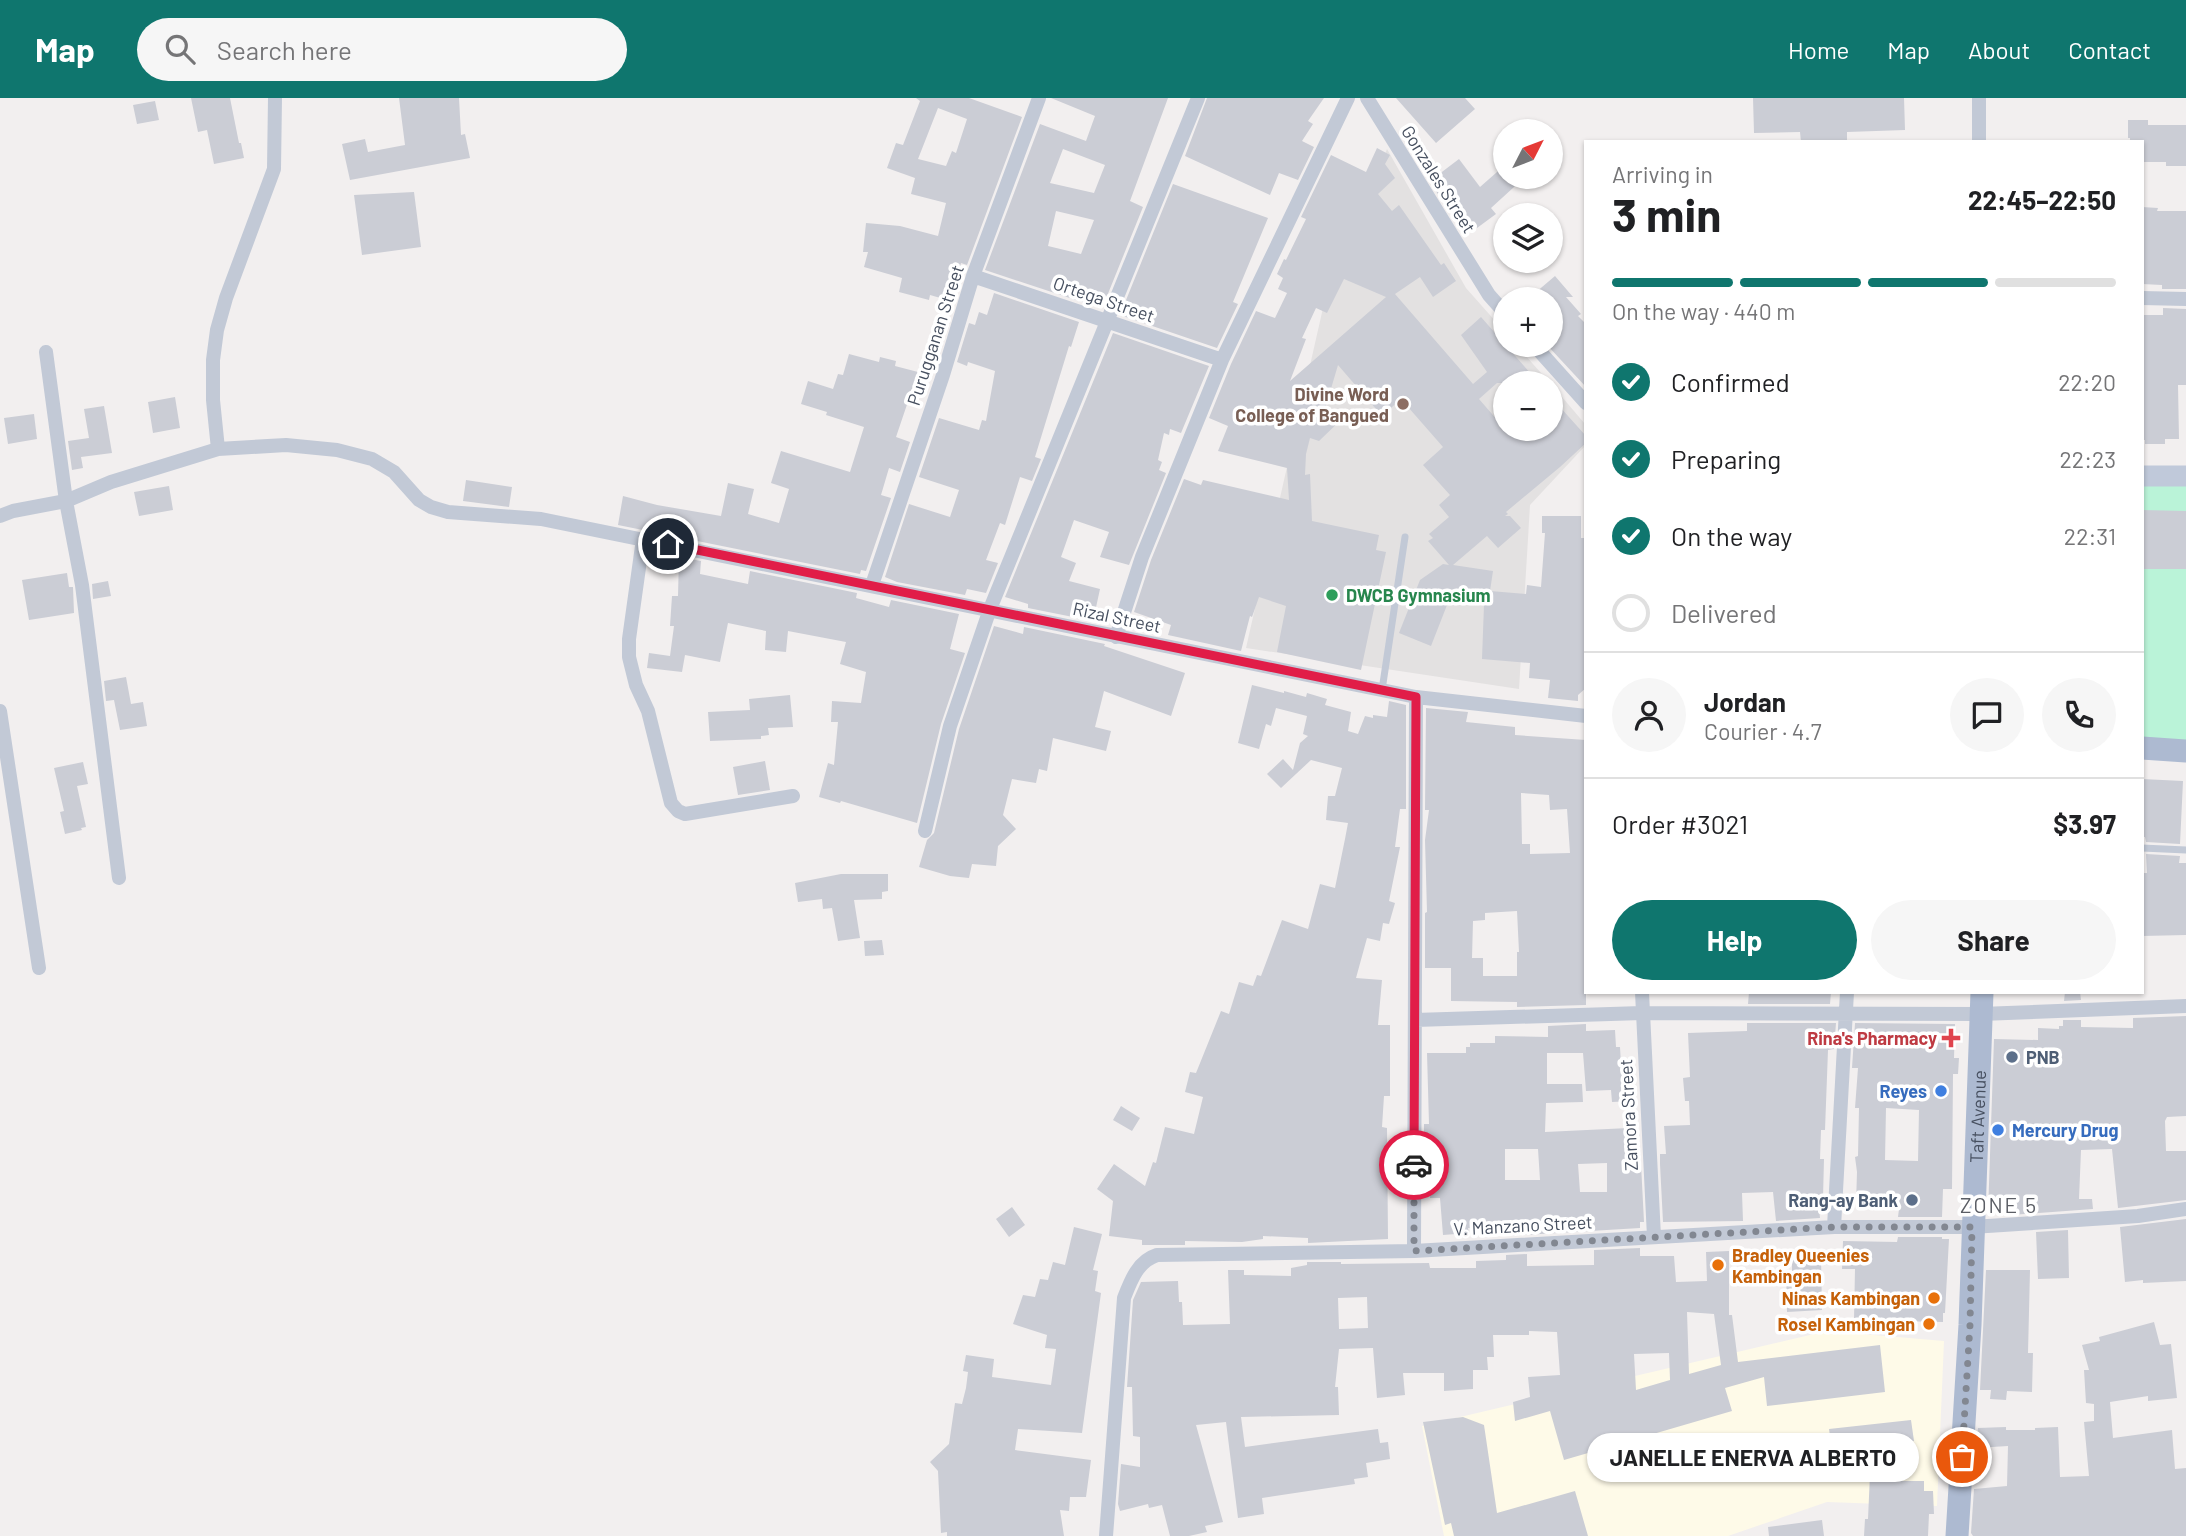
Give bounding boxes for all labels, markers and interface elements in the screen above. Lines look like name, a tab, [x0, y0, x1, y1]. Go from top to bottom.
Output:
search box	[137, 18, 627, 81]
text: Map	[35, 29, 95, 69]
icon: search	[161, 30, 199, 68]
text: Search here	[217, 34, 352, 65]
text: Home	[1788, 35, 1849, 64]
text: Map	[1887, 35, 1930, 64]
text: About	[1968, 35, 2030, 64]
text: Contact	[2068, 35, 2151, 64]
north arrow	[1493, 119, 1563, 189]
map controls	[1493, 119, 1563, 441]
street label: Gonzales Street	[1397, 121, 1481, 237]
text: Arriving in	[1612, 160, 1713, 188]
text: 22:45–22:50	[1968, 184, 2116, 215]
text: 3 min	[1612, 186, 1721, 241]
button: layers	[1493, 203, 1563, 273]
street label: Purugganan Street	[902, 262, 968, 408]
street label: Ortega Street	[1051, 271, 1157, 327]
button: +	[1493, 287, 1563, 357]
text: On the way · 440 m	[1612, 297, 1795, 325]
icon: check	[1612, 363, 1650, 401]
text: Confirmed	[1671, 366, 1790, 397]
text: 22:20	[2058, 368, 2116, 396]
button: −	[1493, 371, 1563, 441]
place label: Divine Word College of Bangued	[1235, 383, 1389, 426]
marker: Divine Word College of Bangued	[1395, 396, 1411, 412]
icon: check	[1612, 440, 1650, 478]
text: Preparing	[1671, 443, 1781, 474]
text: 22:23	[2060, 445, 2116, 473]
pin	[638, 514, 698, 574]
icon: check	[1612, 517, 1650, 555]
text: On the way	[1671, 520, 1792, 551]
text: 22:31	[2064, 522, 2116, 550]
icon: home	[649, 525, 687, 563]
place label: DWCB Gymnasium	[1346, 584, 1491, 606]
marker: DWCB Gymnasium	[1324, 587, 1340, 603]
street label: Rizal Street	[1071, 597, 1163, 637]
text: Delivered	[1671, 597, 1777, 628]
button: person	[1612, 678, 1686, 752]
button: chat	[1950, 678, 2024, 752]
button: phone	[2042, 678, 2116, 752]
text: Jordan	[1704, 686, 1786, 717]
text: Courier · 4.7	[1704, 717, 1822, 745]
text: Order #3021	[1612, 808, 1748, 839]
text: $3.97	[2053, 808, 2116, 839]
button: Help	[1612, 900, 1857, 980]
button: Share	[1871, 900, 2116, 980]
place label: Rina's Pharmacy	[1807, 1027, 1937, 1049]
marker: Rina's Pharmacy	[1943, 1030, 1959, 1046]
place label: PNB	[2026, 1046, 2060, 1068]
marker: PNB	[2004, 1049, 2020, 1065]
street label: Zamora Street	[1614, 1058, 1642, 1172]
street label: Taft Avenue	[1965, 1070, 1990, 1163]
place label: Reyes	[1880, 1080, 1927, 1102]
marker: Reyes	[1933, 1083, 1949, 1099]
place label: Mercury Drug	[2012, 1119, 2118, 1141]
marker: Mercury Drug	[1990, 1122, 2006, 1138]
courier	[1379, 1130, 1449, 1200]
icon: car	[1395, 1146, 1433, 1184]
place label: Rang-ay Bank	[1788, 1189, 1898, 1211]
marker: Rang-ay Bank	[1904, 1192, 1920, 1208]
district label: ZONE 5	[1960, 1192, 2038, 1217]
street label: V. Manzano Street	[1453, 1210, 1593, 1240]
place label: Bradley Queenies Kambingan	[1732, 1244, 1869, 1287]
marker: Bradley Queenies Kambingan	[1710, 1257, 1726, 1273]
place label: Ninas Kambingan	[1782, 1287, 1920, 1309]
marker: Ninas Kambingan	[1926, 1290, 1942, 1306]
place label: Rosel Kambingan	[1777, 1313, 1915, 1335]
marker: Rosel Kambingan	[1921, 1316, 1937, 1332]
pin	[1932, 1427, 1992, 1487]
callout: JANELLE ENERVA ALBERTO	[1588, 1432, 1920, 1482]
icon: bag	[1943, 1438, 1981, 1476]
text: JANELLE ENERVA ALBERTO	[1610, 1443, 1896, 1471]

